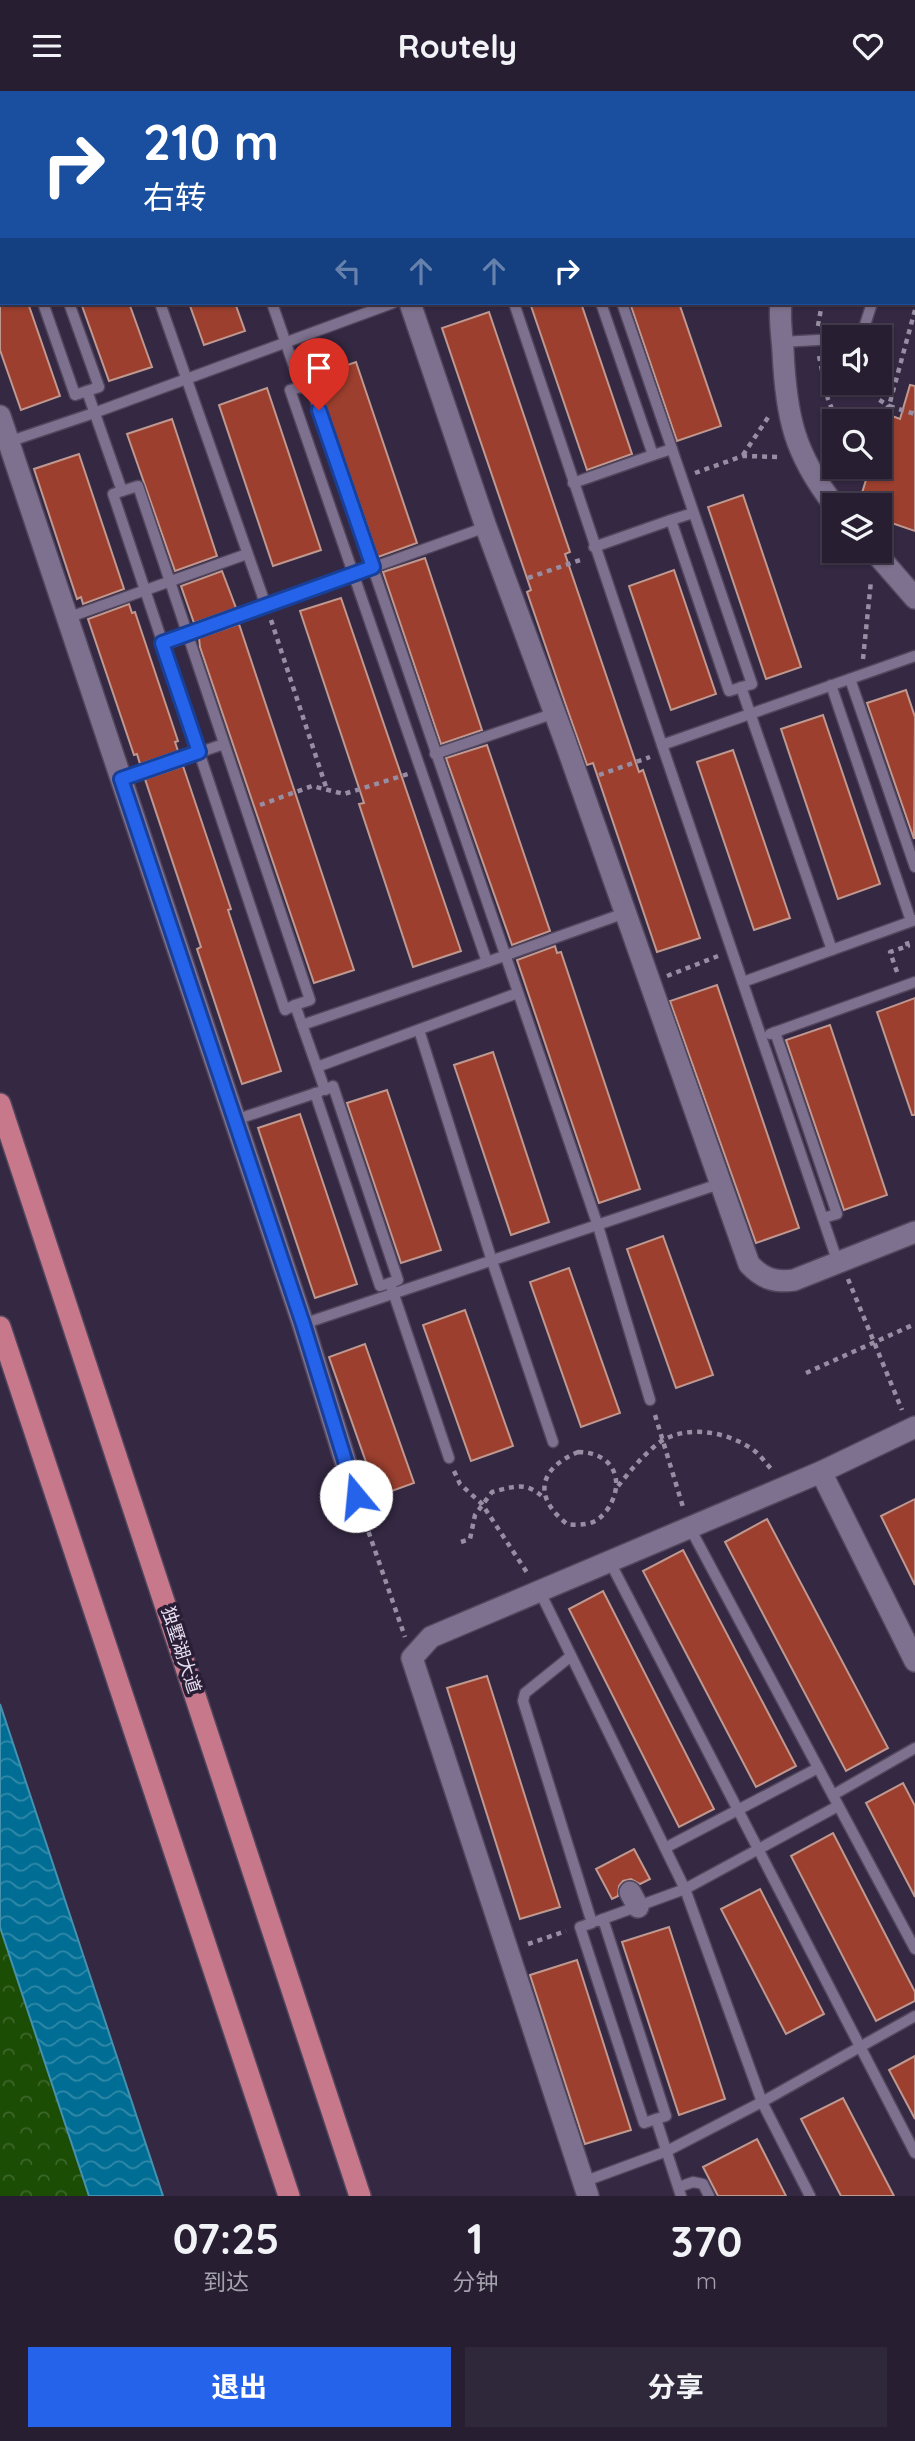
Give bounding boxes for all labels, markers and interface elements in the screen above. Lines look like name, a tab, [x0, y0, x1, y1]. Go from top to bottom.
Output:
text: Routely	[398, 26, 517, 66]
icon: menu	[28, 27, 66, 65]
icon: heart	[849, 27, 887, 65]
text: 210 m	[143, 111, 279, 172]
icon: right	[28, 119, 119, 210]
text: 右转	[143, 177, 207, 217]
icon: left	[329, 252, 367, 290]
icon: ahead	[402, 252, 440, 290]
icon: ahead	[475, 252, 513, 290]
icon: right	[548, 252, 586, 290]
map controls	[822, 325, 892, 563]
button: sound	[822, 325, 892, 395]
pin	[289, 338, 349, 410]
icon: arrive	[300, 349, 338, 387]
button: search	[822, 409, 892, 479]
button: layers	[822, 493, 892, 563]
position arrow	[319, 1459, 393, 1533]
street label: 独墅湖大道	[157, 1603, 206, 1696]
text: 07:25	[173, 2212, 279, 2265]
text: 1	[467, 2212, 483, 2265]
text: 370	[671, 2215, 742, 2268]
text: m	[696, 2266, 717, 2295]
text: 到达	[203, 2267, 249, 2296]
text: 分钟	[452, 2267, 498, 2296]
button: 退出	[28, 2347, 451, 2427]
button: 分享	[465, 2347, 887, 2427]

